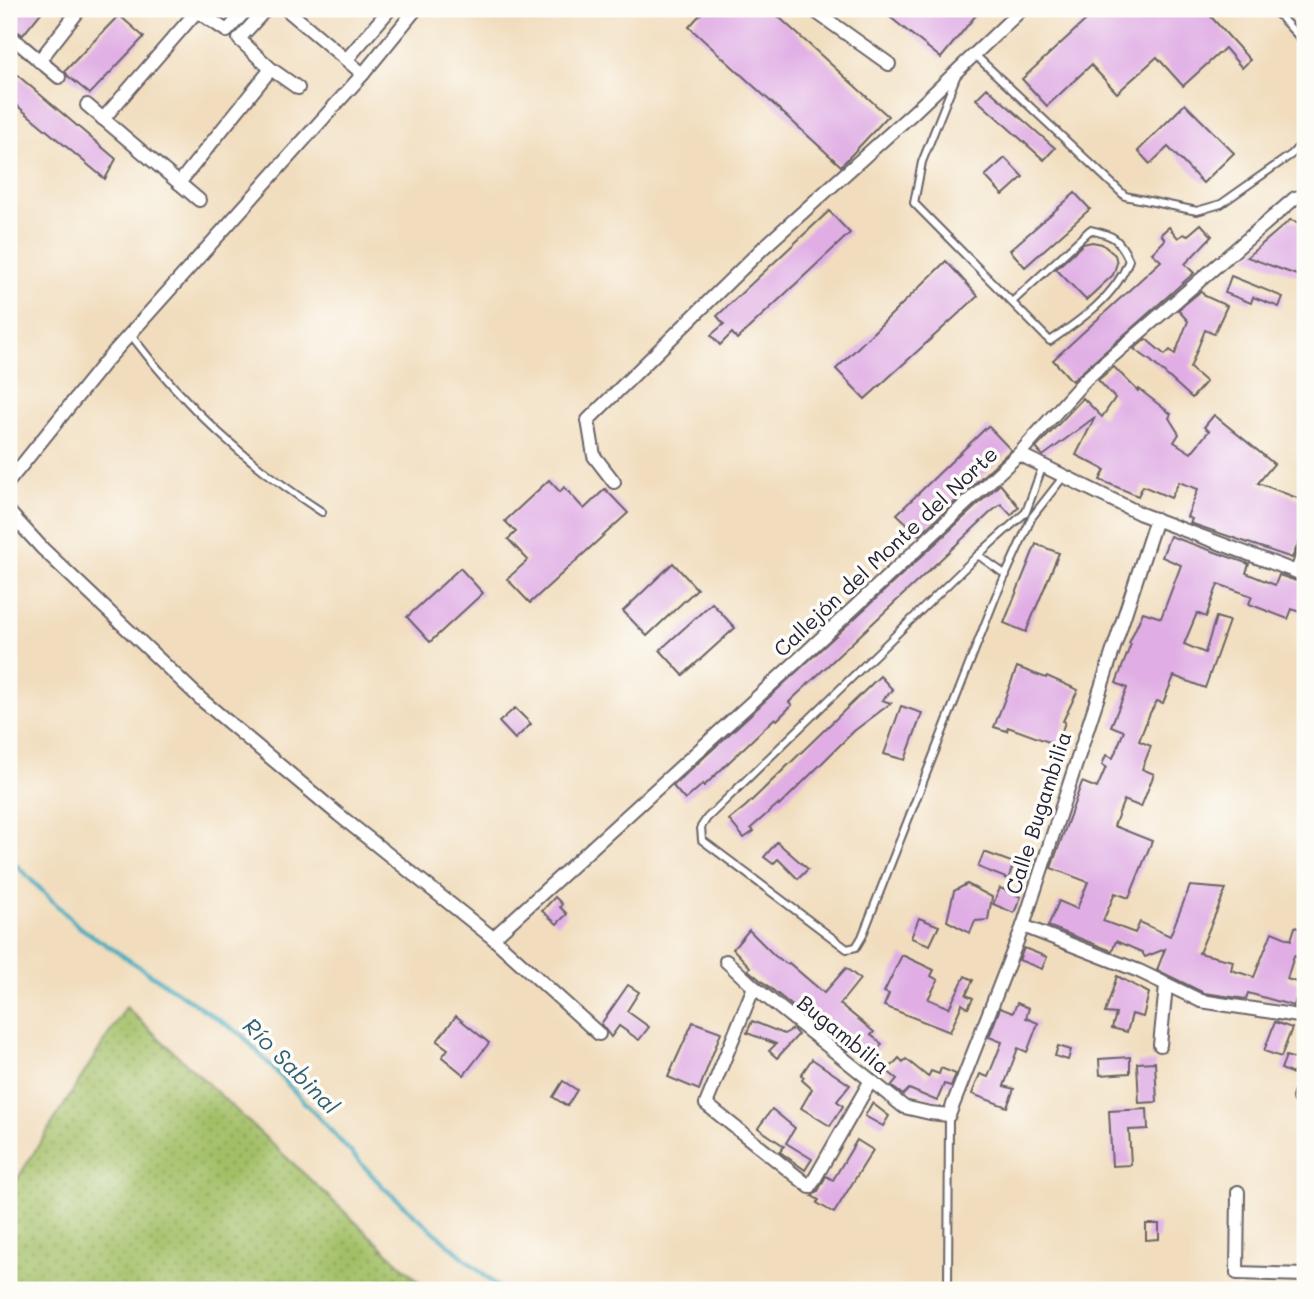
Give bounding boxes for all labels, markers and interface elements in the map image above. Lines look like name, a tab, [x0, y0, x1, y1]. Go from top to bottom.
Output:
street label: Callejón del Monte del Norte	[767, 440, 1003, 662]
street label: Calle Bugambilia	[999, 728, 1077, 897]
street label: Bugambilia	[792, 988, 896, 1079]
water label: Río Sabinal	[237, 1011, 347, 1120]

